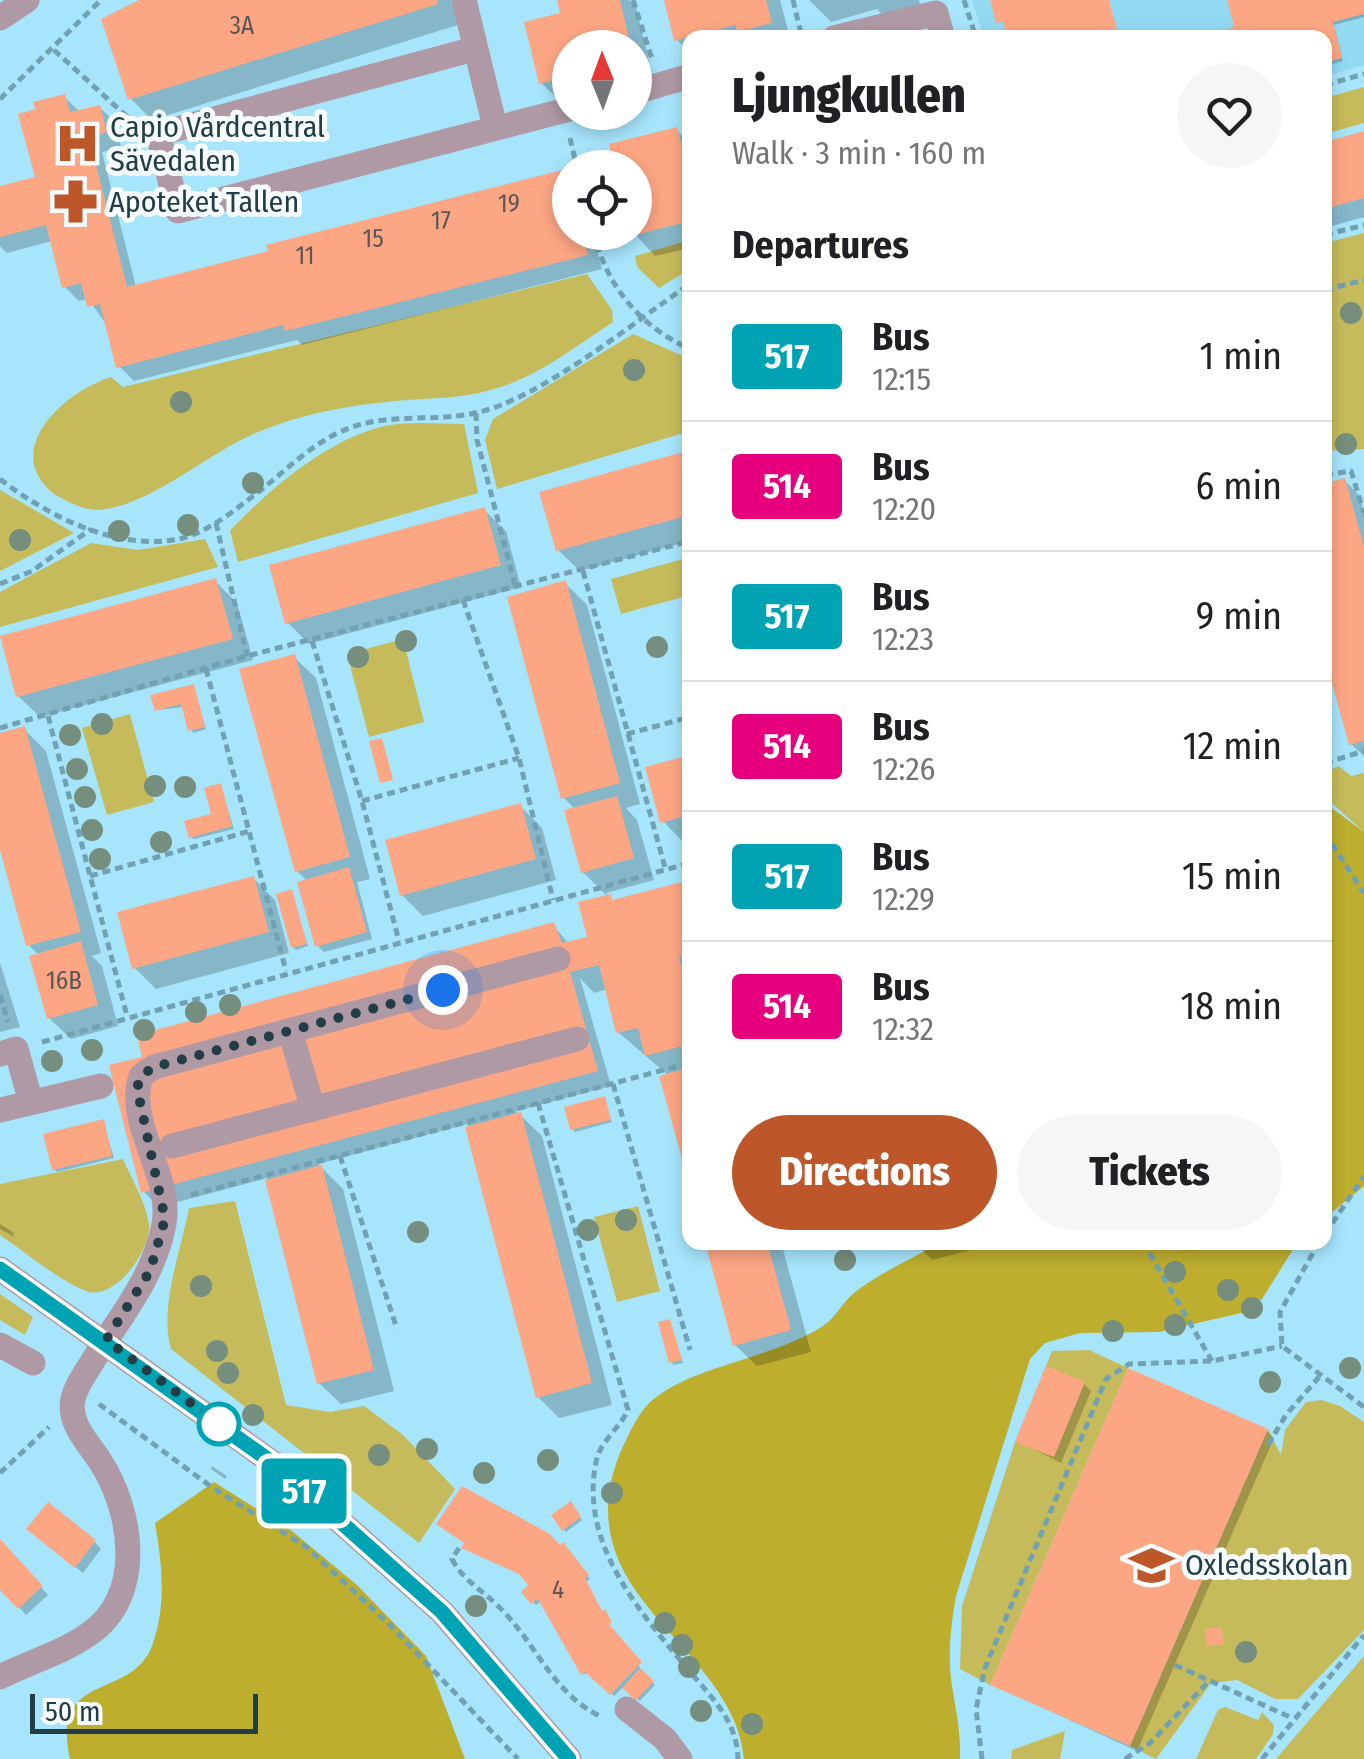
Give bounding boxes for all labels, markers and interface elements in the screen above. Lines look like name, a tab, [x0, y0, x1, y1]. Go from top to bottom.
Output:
house number: 3A	[230, 11, 254, 41]
north arrow	[552, 30, 652, 130]
map controls	[552, 30, 652, 250]
button: heart	[1177, 63, 1282, 168]
text: Ljungkullen	[732, 67, 966, 125]
place label: Capio Vårdcentral Sävedalen	[110, 109, 325, 179]
hospital icon: Capio Vårdcentral Sävedalen	[53, 120, 101, 168]
text: Walk · 3 min · 160 m	[732, 134, 986, 172]
button: locate	[552, 150, 652, 250]
pharmacy icon: Apoteket Tallen	[52, 178, 100, 226]
place label: Apoteket Tallen	[109, 184, 299, 220]
house number: 19	[498, 189, 520, 219]
house number: 17	[431, 206, 451, 236]
text: Departures	[732, 222, 909, 268]
house number: 15	[362, 224, 384, 254]
house number: 11	[295, 241, 315, 271]
text: Bus	[872, 314, 930, 360]
text: 1 min	[1199, 333, 1282, 379]
text: 517	[764, 335, 810, 377]
text: 12:15	[872, 360, 931, 398]
text: Bus	[872, 444, 930, 490]
text: 6 min	[1195, 463, 1282, 509]
text: 514	[763, 465, 811, 507]
text: 12:20	[872, 490, 936, 528]
text: Bus	[872, 574, 930, 620]
text: 9 min	[1196, 593, 1282, 639]
text: 517	[764, 595, 810, 637]
text: 12:23	[872, 620, 934, 658]
text: Bus	[872, 704, 930, 750]
text: 12 min	[1183, 723, 1282, 769]
text: 514	[763, 725, 811, 767]
text: 12:26	[872, 750, 935, 788]
text: Bus	[872, 834, 930, 880]
text: 15 min	[1182, 853, 1282, 899]
text: 517	[764, 855, 810, 897]
text: 12:29	[872, 880, 935, 918]
text: Bus	[872, 964, 930, 1010]
your location	[418, 965, 468, 1015]
house number: 16B	[46, 966, 82, 996]
text: 18 min	[1180, 983, 1282, 1029]
text: 514	[763, 985, 811, 1027]
text: 12:32	[872, 1010, 934, 1048]
button: Directions	[732, 1115, 997, 1230]
button: Tickets	[1017, 1115, 1282, 1230]
unlabelled marker	[198, 1403, 240, 1445]
line badge: 517	[246, 1458, 362, 1524]
text: 517	[281, 1470, 327, 1512]
school or university icon: Oxledsskolan	[1128, 1541, 1176, 1589]
place label: Oxledsskolan	[1185, 1547, 1348, 1583]
house number: 4	[552, 1575, 564, 1605]
scale bar	[30, 1689, 258, 1734]
text: 50 m	[45, 1695, 101, 1728]

